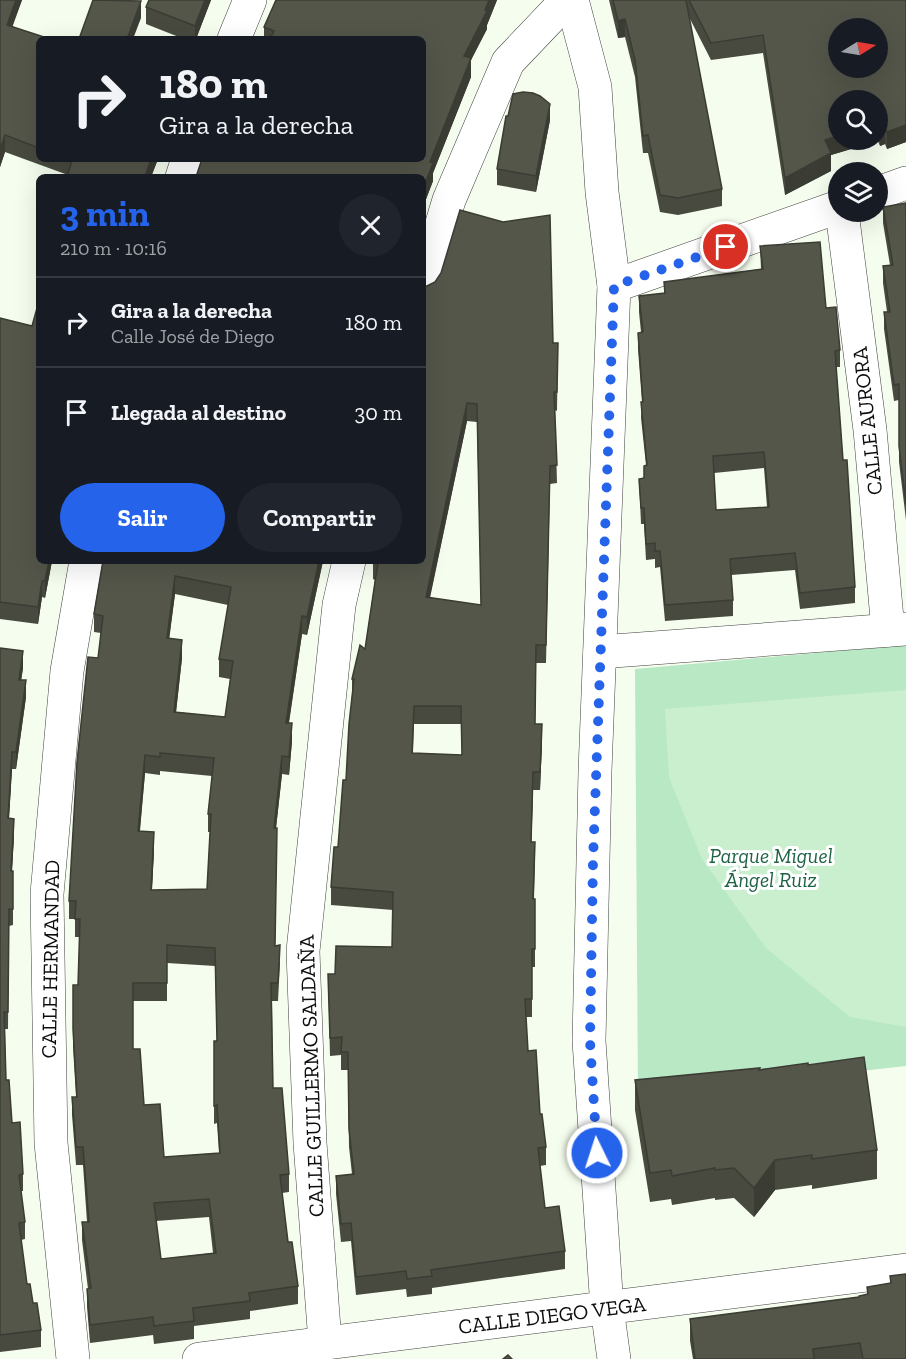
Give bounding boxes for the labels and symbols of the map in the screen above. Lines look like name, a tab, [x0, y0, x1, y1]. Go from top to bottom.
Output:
north arrow	[828, 18, 888, 78]
pin	[700, 221, 751, 272]
street label: CALLE AURORA	[847, 345, 887, 496]
park label: Parque Miguel Ángel Ruiz	[709, 843, 833, 892]
street label: CALLE HERMANDAD	[36, 860, 64, 1058]
street label: CALLE GUILLERMO SALDAÑA	[294, 934, 328, 1218]
position arrow	[565, 1121, 629, 1185]
street label: CALLE DIEGO VEGA	[457, 1291, 648, 1339]

